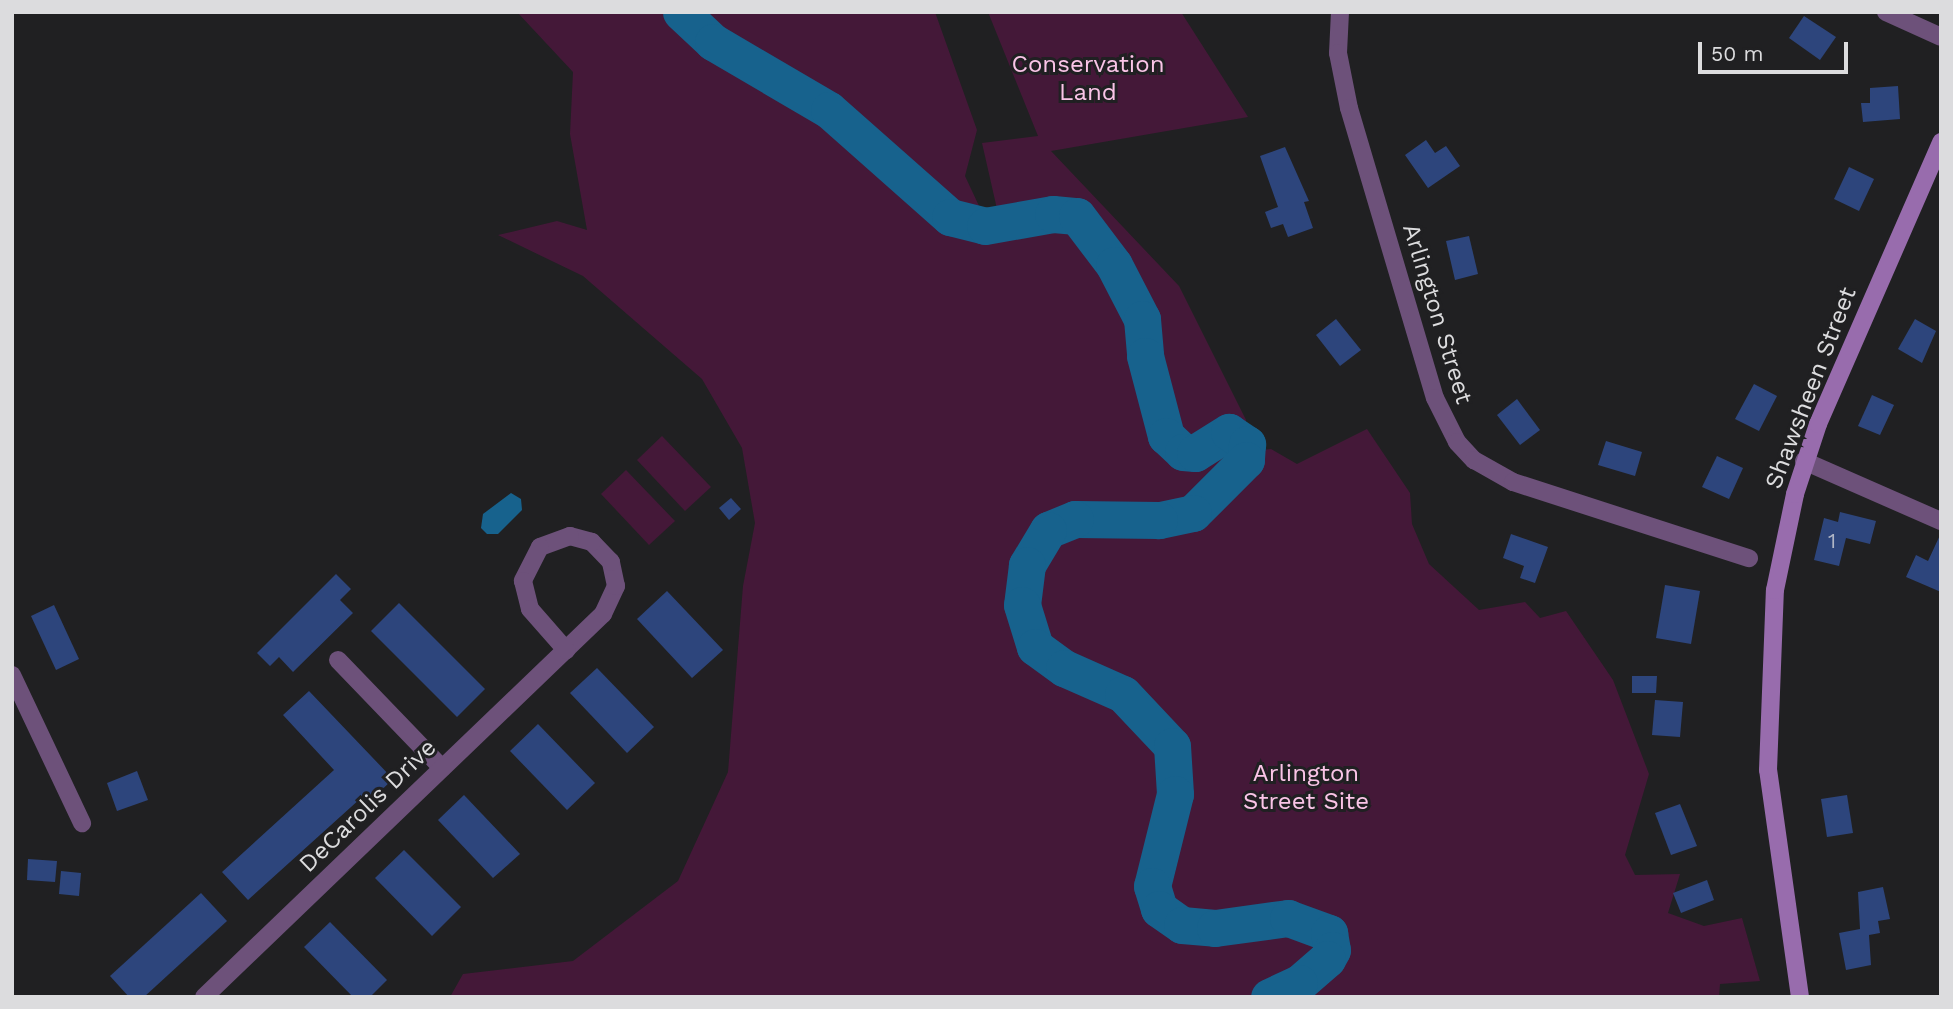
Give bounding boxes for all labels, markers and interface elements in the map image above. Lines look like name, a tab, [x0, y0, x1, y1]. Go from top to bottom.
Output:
scale bar	[1701, 28, 1852, 72]
text: 50 m	[1711, 41, 1763, 66]
park label: Conservation Land	[1012, 51, 1164, 107]
street label: Arlington Street	[1396, 221, 1478, 407]
street label: Shawsheen Street	[1759, 283, 1863, 493]
house number: 1	[1828, 528, 1836, 554]
street label: DeCarolis Drive	[294, 733, 442, 879]
park label: Arlington Street Site	[1243, 760, 1369, 816]

